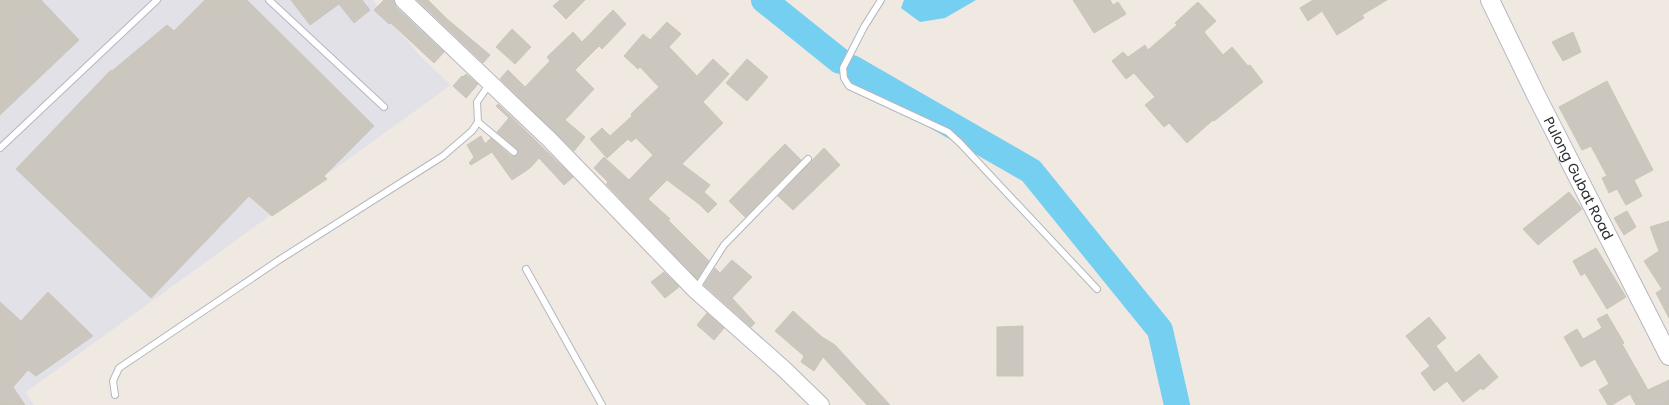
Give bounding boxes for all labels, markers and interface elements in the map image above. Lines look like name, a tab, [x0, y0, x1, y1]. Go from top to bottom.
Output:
street label: Pulong Gubat Road	[1539, 113, 1618, 243]

